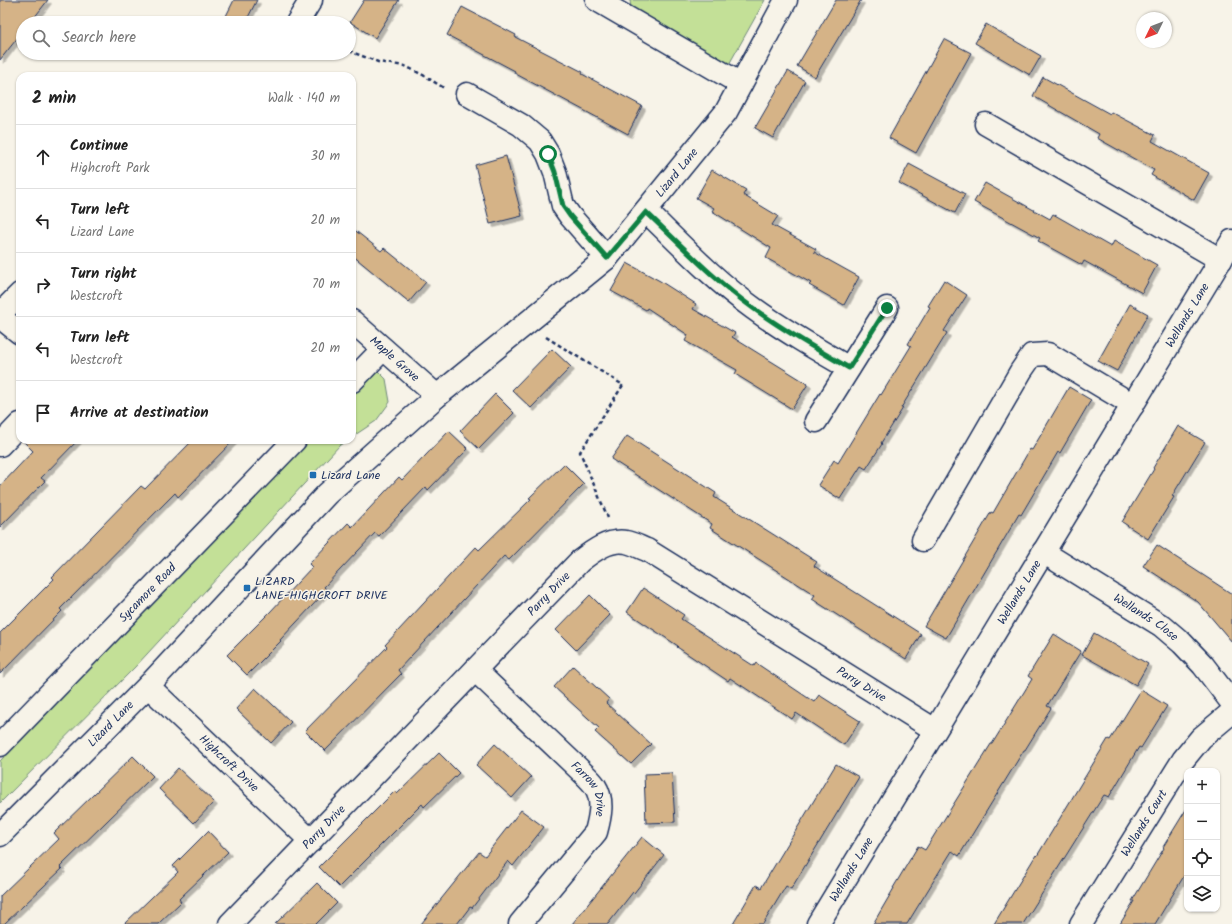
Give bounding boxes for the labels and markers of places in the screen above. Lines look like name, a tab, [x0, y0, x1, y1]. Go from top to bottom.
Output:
place label: Lizard Lane	[321, 466, 381, 485]
marker: Lizard Lane	[308, 470, 318, 480]
place label: LIZARD LANE-HIGHCROFT DRIVE	[255, 572, 389, 605]
marker: LIZARD LANE-HIGHCROFT DRIVE	[242, 583, 252, 593]

